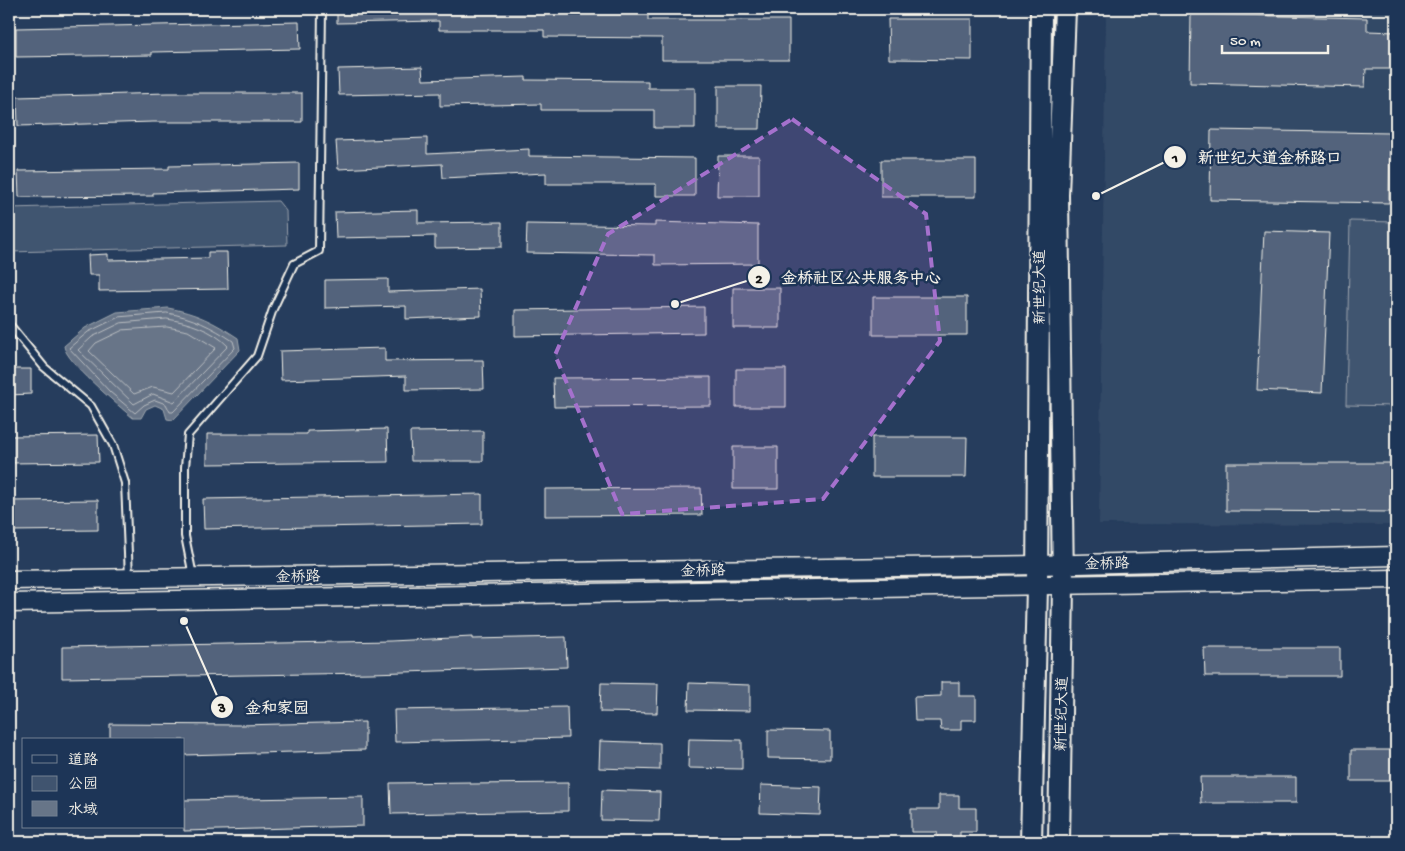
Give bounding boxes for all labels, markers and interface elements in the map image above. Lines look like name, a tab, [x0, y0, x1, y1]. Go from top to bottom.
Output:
scale bar	[1222, 22, 1329, 54]
text: 50 m	[1230, 33, 1261, 51]
callout: 新世纪大道金桥路口	[1163, 142, 1352, 173]
text: 新世纪大道金桥路口	[1198, 149, 1342, 170]
text: 1	[1171, 150, 1178, 168]
street label: 新世纪大道	[1032, 249, 1050, 325]
callout: 金桥社区公共服务中心	[746, 262, 951, 293]
text: 金桥社区公共服务中心	[781, 269, 941, 290]
text: 2	[755, 271, 763, 289]
street label: 金桥路	[1084, 556, 1130, 574]
street label: 金桥路	[680, 563, 726, 581]
street label: 金桥路	[275, 569, 321, 587]
street label: 新世纪大道	[1053, 676, 1073, 752]
callout: 金和家园	[210, 691, 319, 722]
text: 金和家园	[245, 699, 309, 720]
text: 3	[217, 700, 226, 718]
legend	[22, 738, 185, 828]
text: 道路	[68, 752, 98, 770]
text: 公园	[68, 776, 98, 794]
text: 水域	[68, 802, 98, 820]

